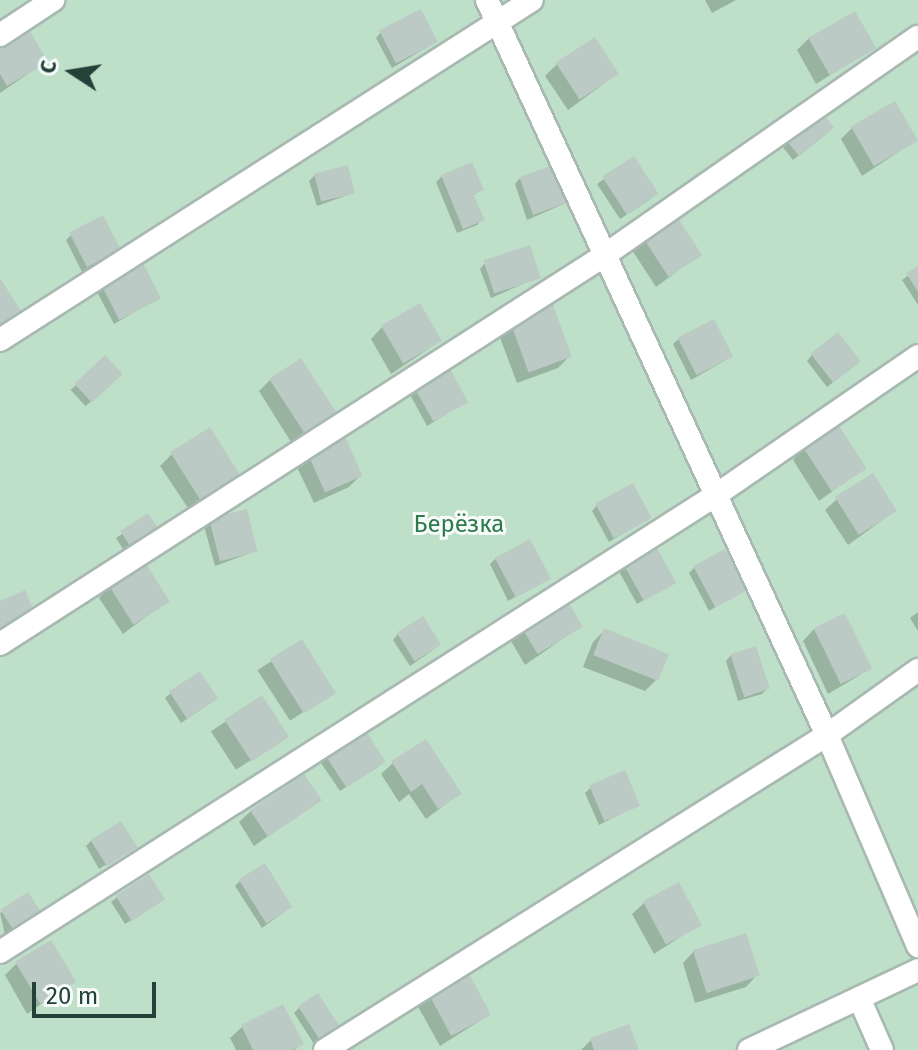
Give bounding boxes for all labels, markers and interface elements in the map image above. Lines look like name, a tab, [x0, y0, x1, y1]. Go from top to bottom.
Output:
north arrow	[32, 32, 112, 112]
text: С	[34, 58, 63, 76]
park label: Берёзка	[414, 511, 504, 539]
scale bar	[36, 966, 160, 1016]
text: 20 m	[46, 982, 98, 1010]

